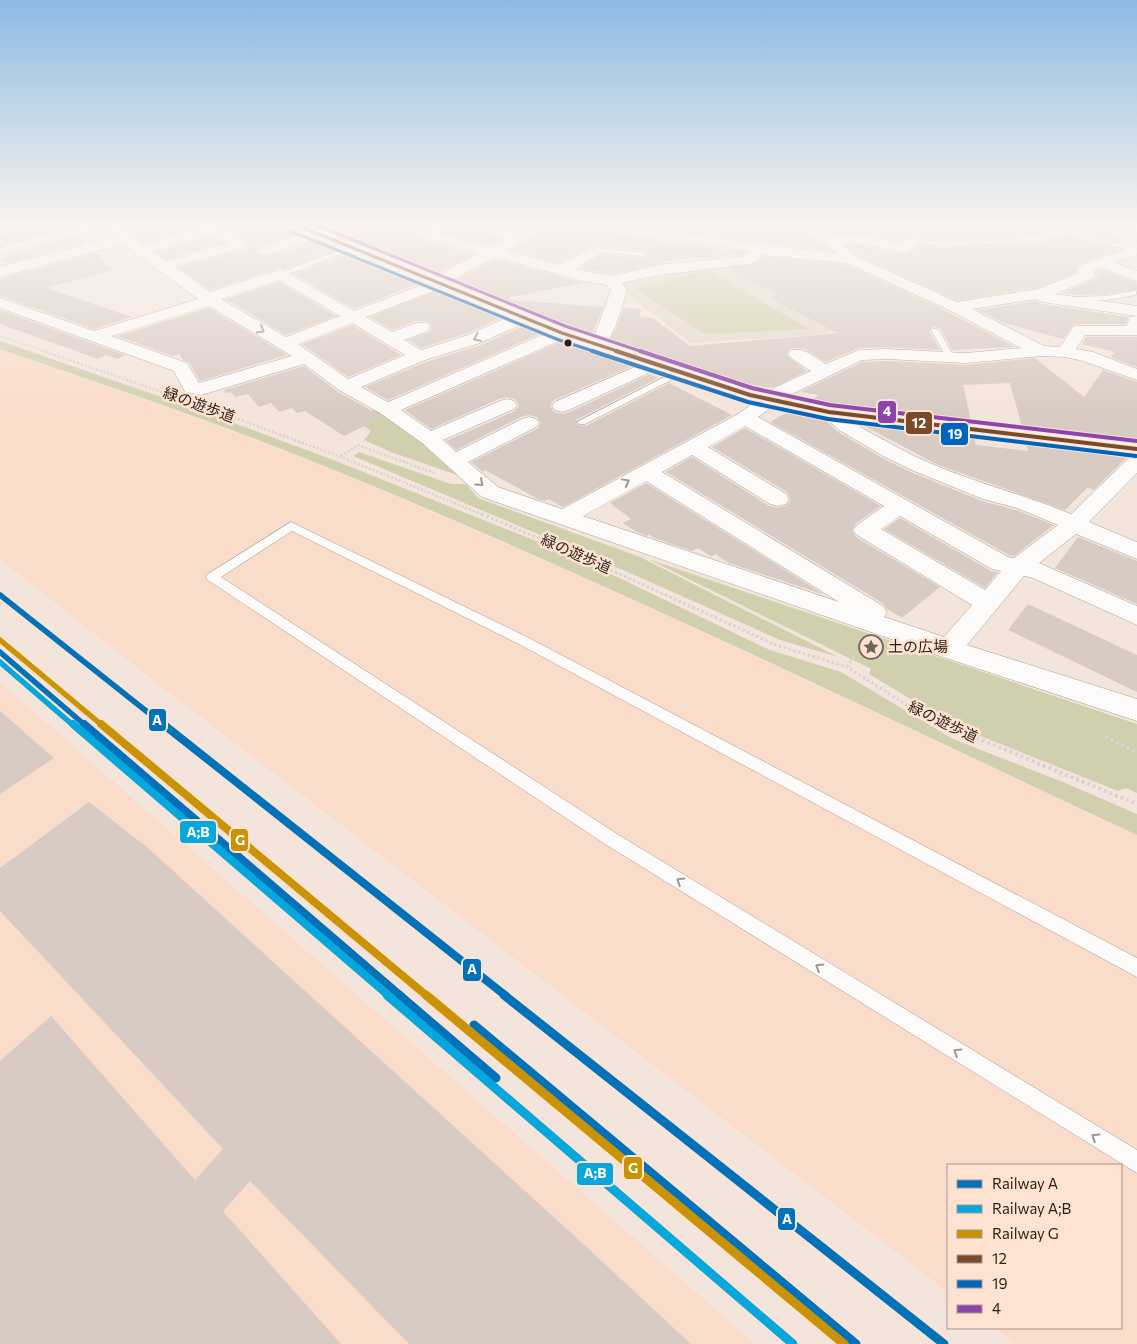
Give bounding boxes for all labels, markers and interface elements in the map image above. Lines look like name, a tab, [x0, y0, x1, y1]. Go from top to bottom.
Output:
one-way arrow	[256, 323, 265, 333]
one-way arrow	[473, 331, 482, 342]
unlabelled marker	[563, 338, 573, 348]
street label: 緑の遊歩道	[161, 383, 238, 425]
line badge: 4	[877, 400, 897, 424]
text: 4	[883, 402, 892, 419]
line badge: 12	[905, 411, 933, 435]
text: 12	[912, 414, 926, 431]
line badge: 19	[940, 422, 969, 446]
text: 19	[948, 425, 963, 442]
one-way arrow	[474, 477, 483, 486]
one-way arrow	[620, 479, 629, 489]
street label: 緑の遊歩道	[538, 530, 614, 577]
place icon: 土の広場	[858, 634, 884, 660]
place label: 土の広場	[888, 637, 948, 655]
street label: 緑の遊歩道	[906, 697, 981, 746]
line badge: A	[148, 708, 167, 732]
text: A	[152, 711, 162, 728]
line badge: A;B	[179, 820, 217, 844]
text: A;B	[186, 823, 210, 840]
line badge: G	[230, 828, 249, 852]
text: G	[235, 831, 245, 848]
one-way arrow	[677, 878, 686, 888]
line badge: A	[462, 958, 482, 982]
text: A	[467, 960, 477, 977]
one-way arrow	[815, 963, 824, 973]
one-way arrow	[954, 1048, 963, 1058]
one-way arrow	[1092, 1134, 1101, 1143]
line badge: G	[623, 1156, 643, 1180]
text: G	[628, 1159, 638, 1176]
line badge: A;B	[576, 1162, 614, 1186]
text: A;B	[583, 1164, 607, 1181]
legend	[947, 1164, 1122, 1329]
text: Railway A	[992, 1174, 1058, 1192]
text: Railway A;B	[992, 1199, 1072, 1217]
line badge: A	[777, 1207, 796, 1231]
text: A	[782, 1210, 792, 1227]
text: Railway G	[992, 1224, 1059, 1242]
text: 12	[992, 1249, 1007, 1267]
text: 19	[992, 1274, 1008, 1292]
text: 4	[992, 1299, 1001, 1317]

